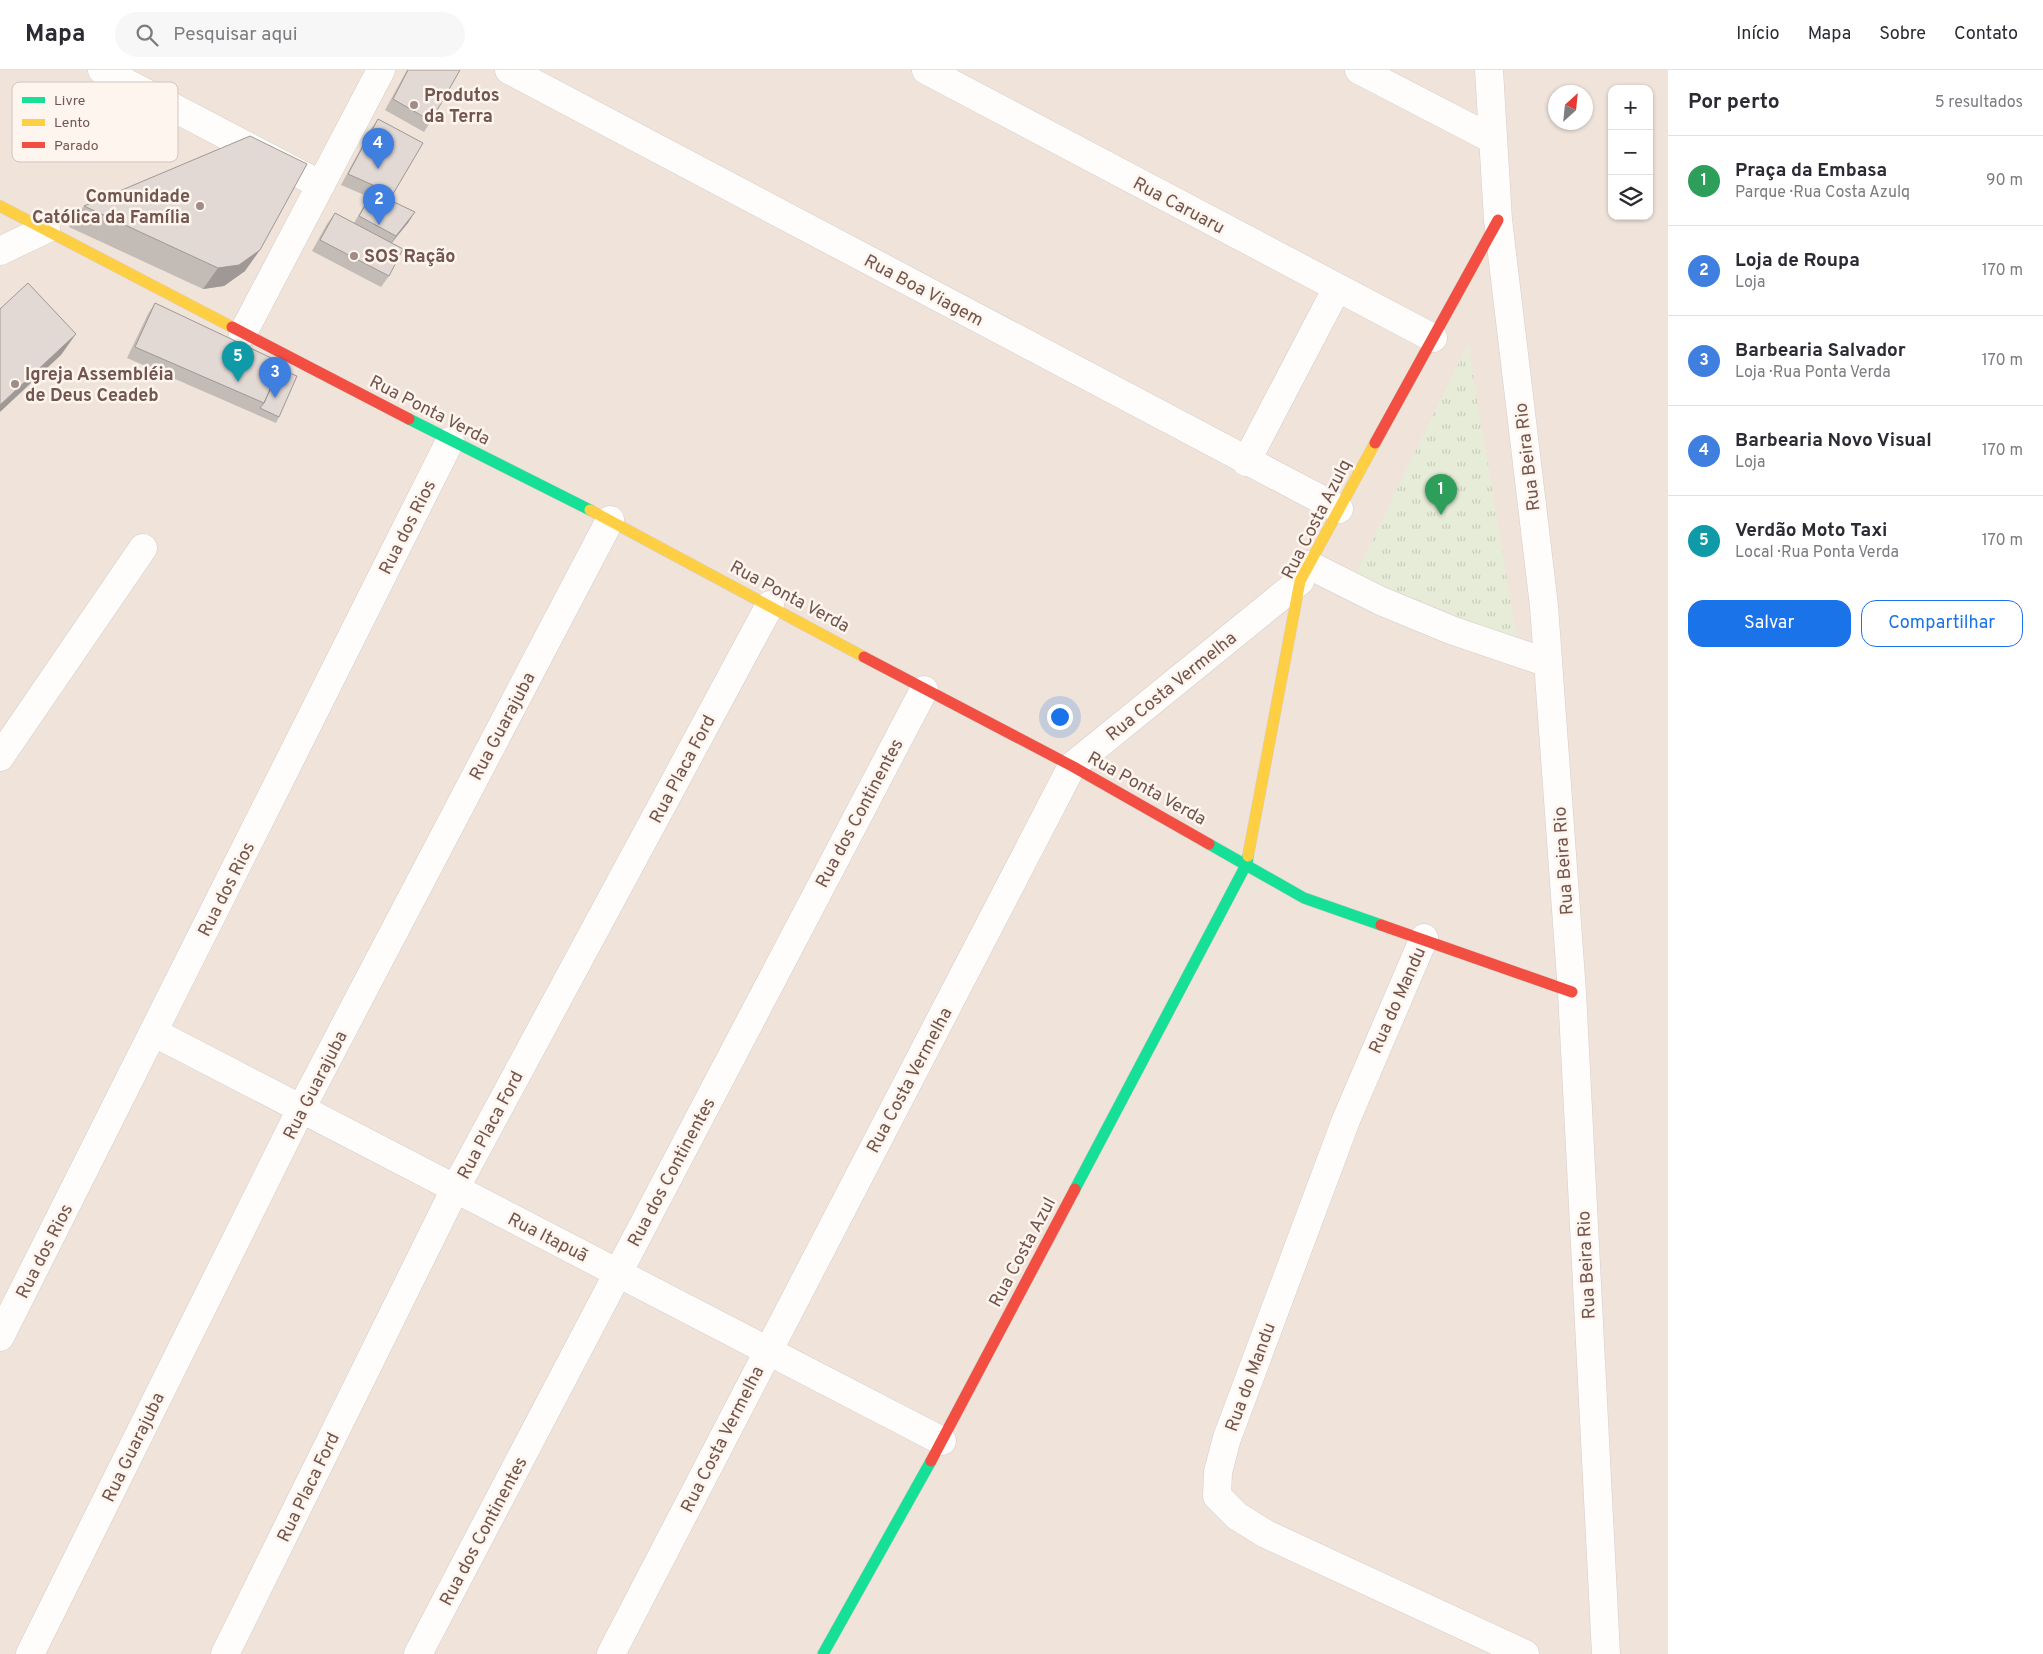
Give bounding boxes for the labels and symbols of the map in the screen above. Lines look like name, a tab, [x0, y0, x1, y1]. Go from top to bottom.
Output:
legend	[12, 82, 178, 162]
place label: Produtos da Terra	[424, 85, 500, 129]
north arrow	[1548, 85, 1593, 130]
text: Livre	[54, 93, 85, 110]
marker: Produtos da Terra	[408, 99, 420, 111]
text: Lento	[54, 115, 90, 132]
pin: 4	[362, 128, 394, 169]
text: Parado	[54, 138, 99, 155]
street label: Rua Caruaru	[1128, 173, 1228, 240]
pin: 2	[363, 184, 395, 225]
place label: Comunidade Católica da Família	[32, 186, 190, 230]
marker: Comunidade Católica da Família	[194, 200, 206, 212]
place label: SOS Ração	[364, 246, 456, 269]
marker: SOS Ração	[348, 250, 360, 262]
street label: Rua Boa Viagem	[860, 250, 987, 332]
pin: 5	[222, 341, 254, 382]
pin: 3	[259, 357, 291, 398]
place label: Igreja Assembléia de Deus Ceadeb	[25, 364, 174, 408]
street label: Rua Ponta Verda	[365, 371, 494, 452]
marker: Igreja Assembléia de Deus Ceadeb	[9, 378, 21, 390]
street label: Rua Beira Rio	[1510, 401, 1547, 512]
street label: Rua Costa Azulq	[1277, 456, 1357, 583]
pin: 1	[1425, 474, 1457, 515]
street label: Rua dos Rios	[375, 476, 442, 579]
street label: Rua Ponta Verda	[725, 556, 853, 639]
street label: Rua Costa Vermelha	[1102, 627, 1242, 747]
street label: Rua Guarajuba	[465, 669, 541, 785]
your location	[1047, 704, 1073, 730]
street label: Rua Placa Ford	[645, 712, 721, 828]
street label: Rua dos Continentes	[811, 735, 909, 892]
street label: Rua Ponta Verda	[1083, 747, 1210, 831]
street label: Rua Beira Rio	[1549, 806, 1580, 916]
street label: Rua dos Rios	[194, 838, 261, 941]
street label: Rua do Mandu	[1365, 944, 1432, 1058]
street label: Rua Costa Vermelha	[862, 1004, 958, 1157]
street label: Rua Guarajuba	[279, 1027, 354, 1144]
street label: Rua Placa Ford	[453, 1068, 529, 1184]
street label: Rua dos Continentes	[623, 1094, 721, 1251]
street label: Rua Costa Azul	[985, 1194, 1062, 1312]
street label: Rua dos Rios	[12, 1200, 79, 1303]
street label: Rua Itapuã	[503, 1208, 591, 1268]
street label: Rua Beira Rio	[1573, 1210, 1602, 1320]
street label: Rua do Mandu	[1221, 1320, 1282, 1435]
street label: Rua Costa Vermelha	[676, 1362, 770, 1517]
street label: Rua Guarajuba	[98, 1389, 171, 1506]
street label: Rua Placa Ford	[273, 1429, 346, 1546]
street label: Rua dos Continentes	[435, 1453, 533, 1610]

